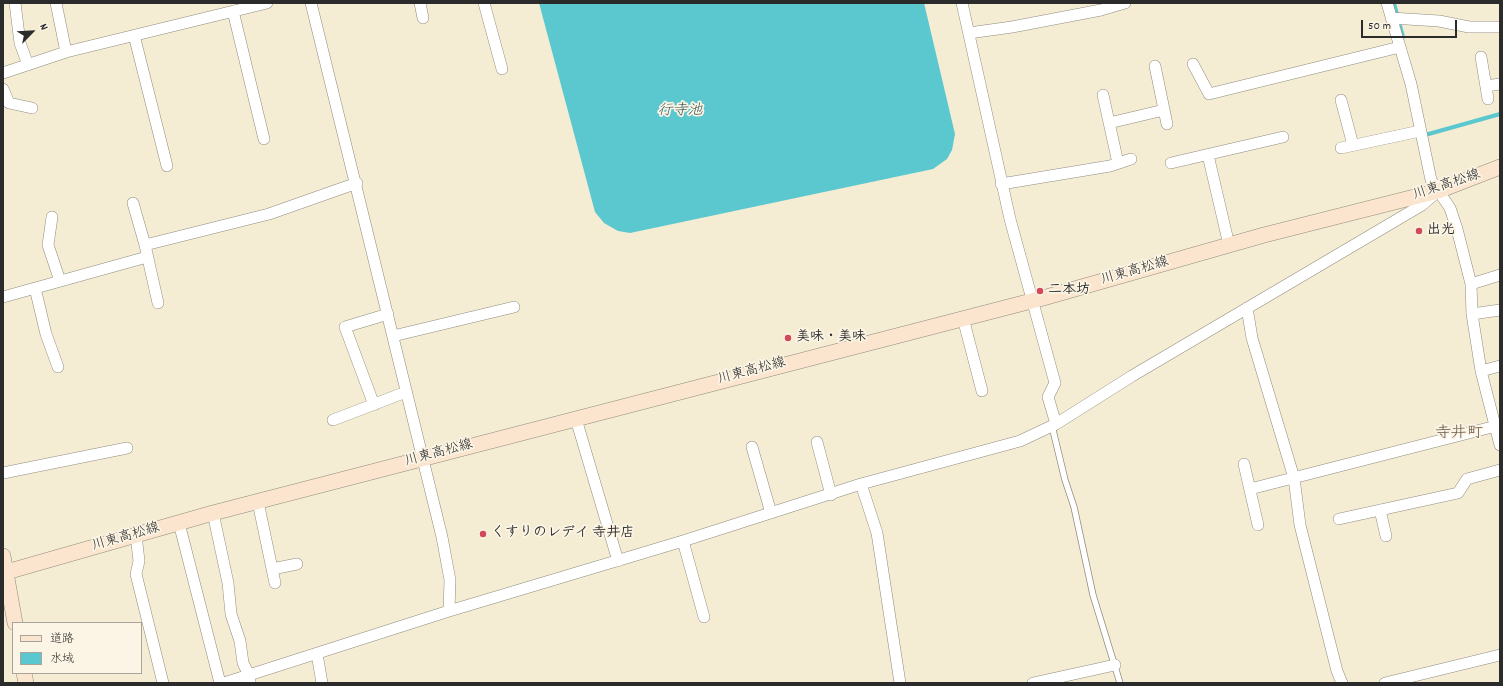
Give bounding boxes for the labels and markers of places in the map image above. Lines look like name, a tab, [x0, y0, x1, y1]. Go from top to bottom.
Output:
place label: 出光	[1427, 223, 1455, 239]
marker: 出光	[1414, 226, 1424, 236]
place label: 二本坊	[1048, 283, 1090, 299]
marker: 二本坊	[1035, 286, 1045, 296]
place label: 美味・美味	[796, 330, 866, 346]
marker: 美味・美味	[783, 333, 793, 343]
place label: くすりのレデイ 寺井店	[491, 526, 634, 542]
marker: くすりのレデイ 寺井店	[478, 529, 488, 539]

